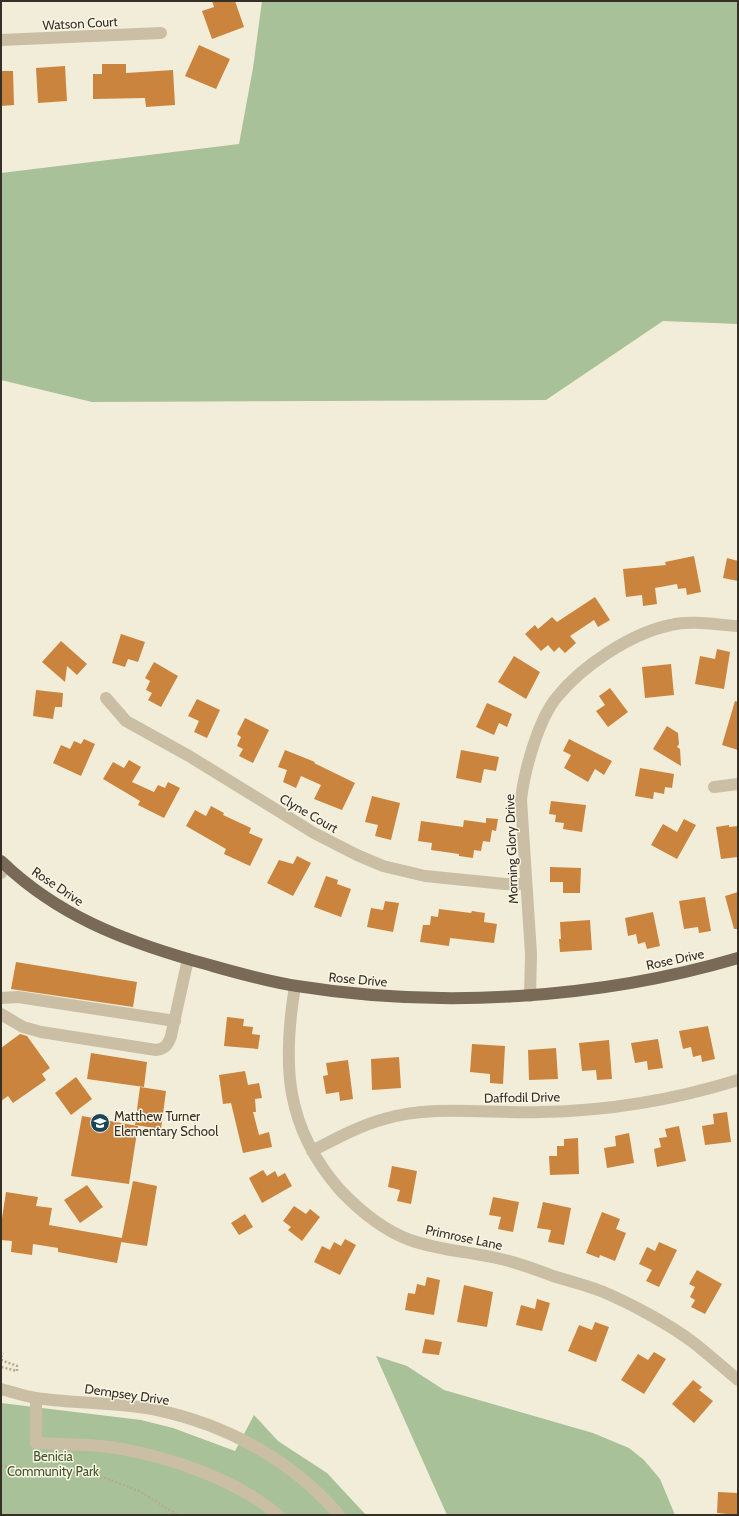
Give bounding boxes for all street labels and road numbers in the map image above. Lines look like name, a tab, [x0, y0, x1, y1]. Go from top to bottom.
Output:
street label: Watson Court	[42, 13, 119, 33]
street label: Clyne Court	[277, 790, 342, 836]
street label: Morning Glory Drive	[501, 793, 521, 904]
street label: Rose Drive	[29, 863, 87, 909]
street label: Rose Drive	[645, 945, 706, 973]
street label: Rose Drive	[328, 968, 388, 990]
street label: Daffodil Drive	[484, 1088, 561, 1106]
street label: Primrose Lane	[424, 1221, 504, 1253]
street label: Dempsey Drive	[84, 1380, 171, 1408]

